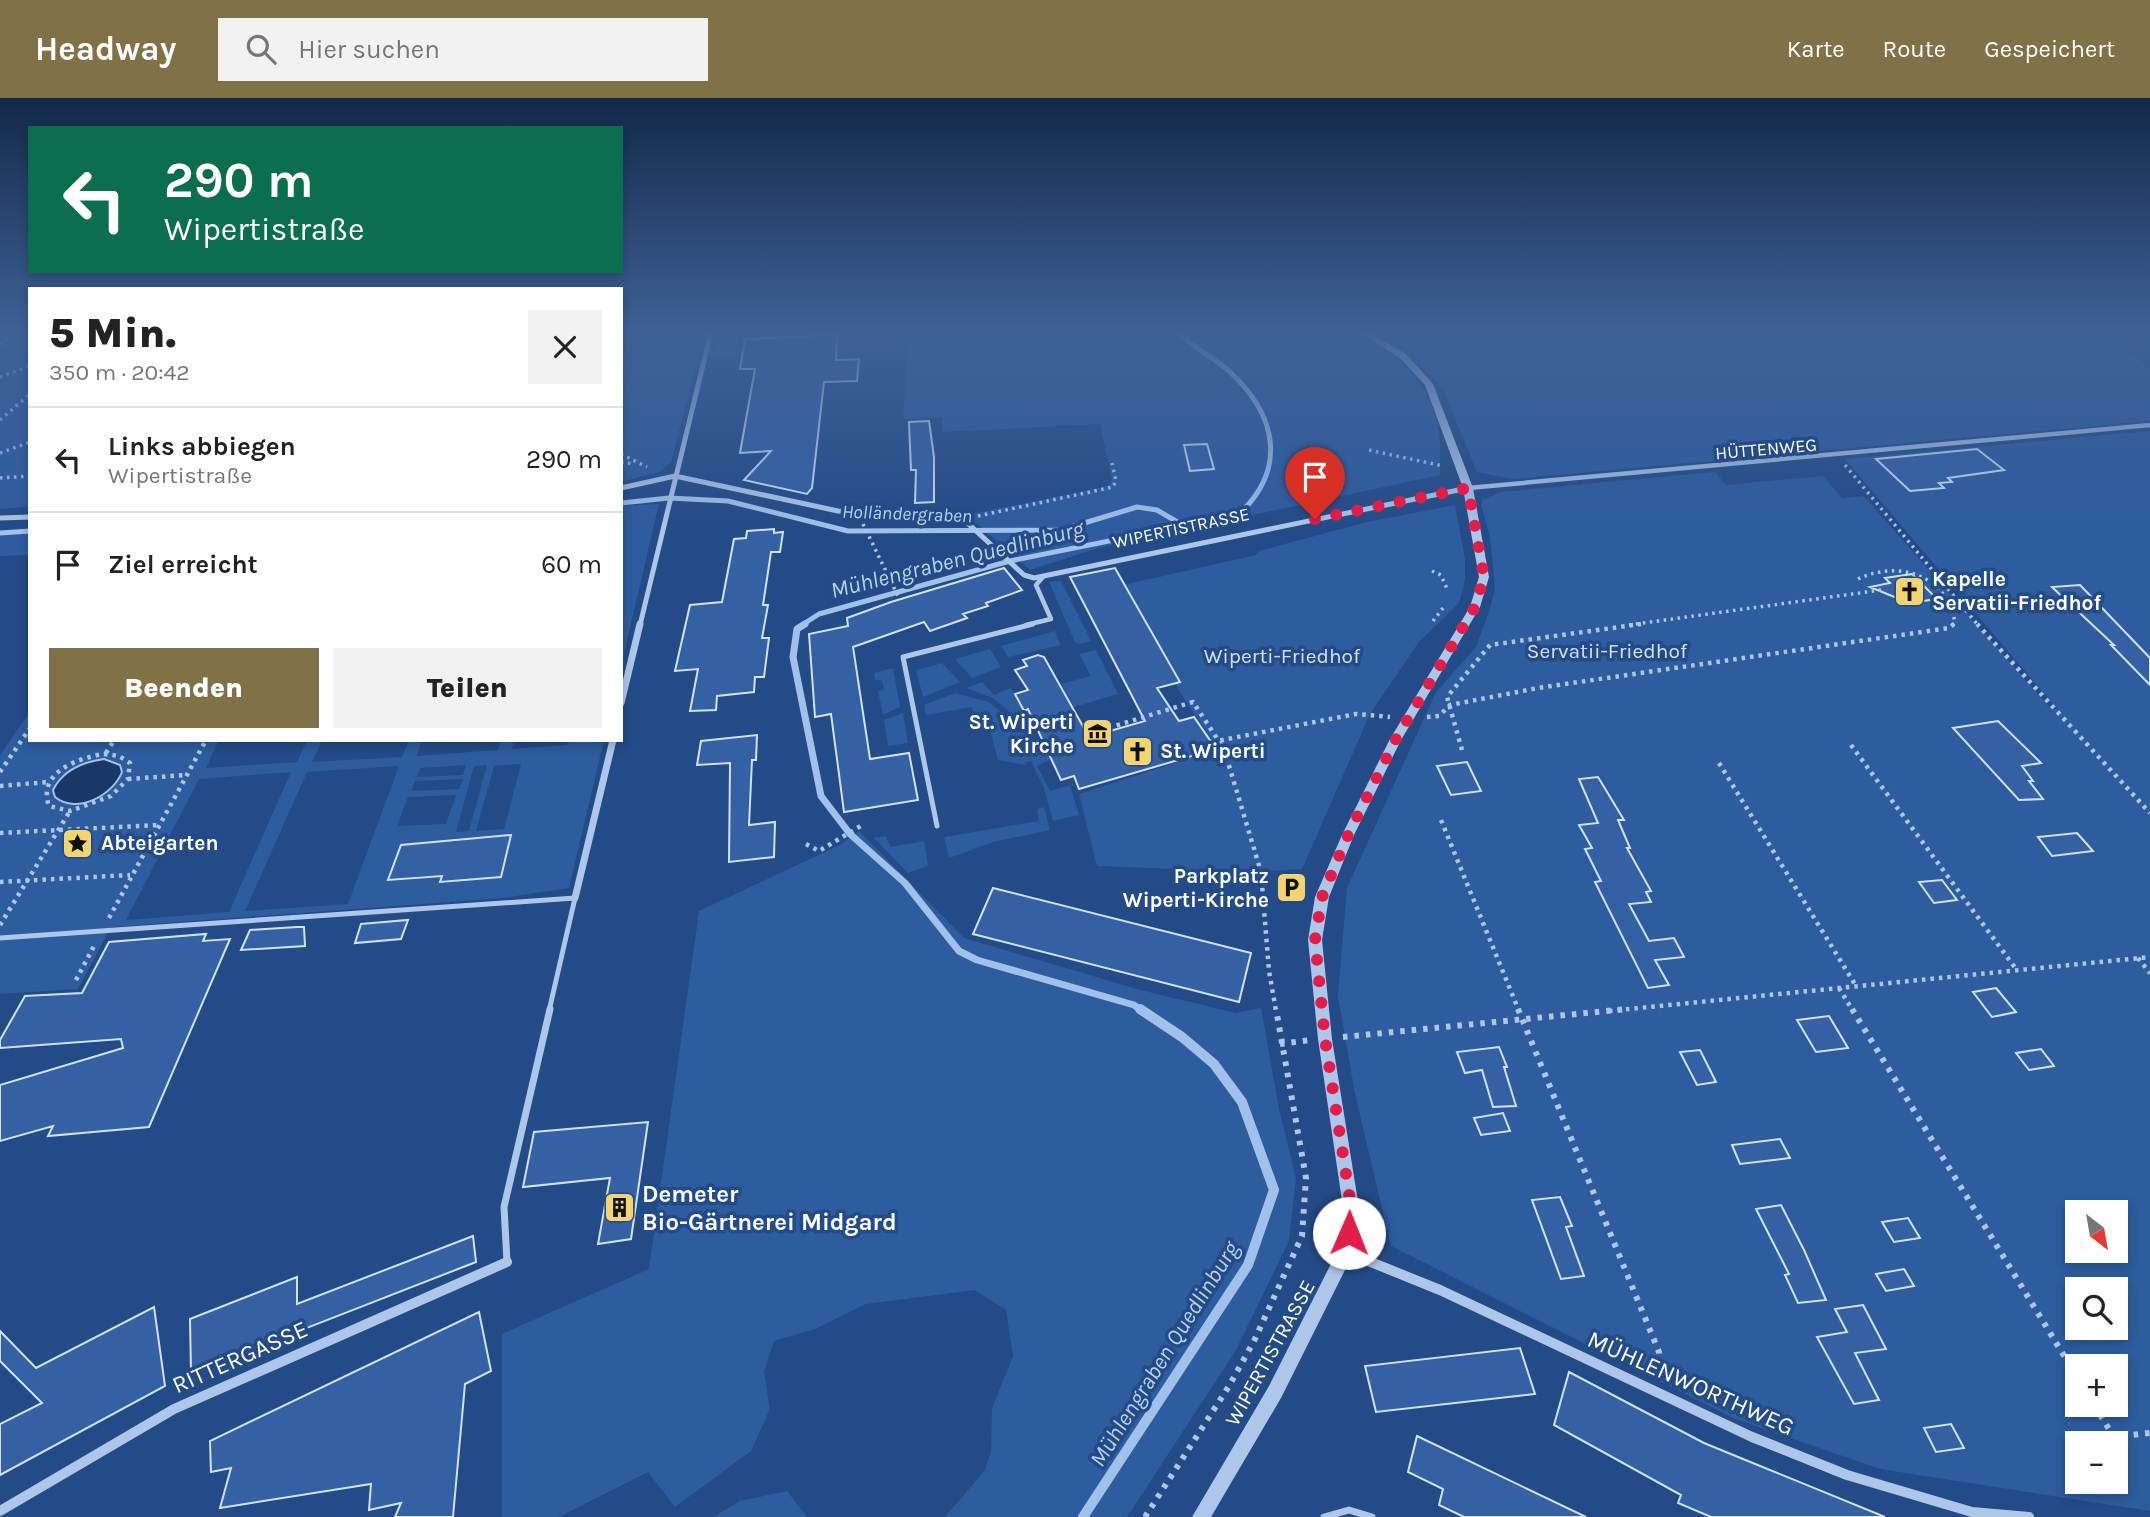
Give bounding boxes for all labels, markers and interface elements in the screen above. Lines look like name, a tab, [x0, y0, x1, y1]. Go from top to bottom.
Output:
search box	[218, 18, 708, 81]
text: Headway	[35, 30, 176, 68]
icon: search	[242, 30, 280, 68]
text: Hier suchen	[298, 34, 440, 65]
text: Karte	[1787, 35, 1845, 63]
text: Route	[1883, 35, 1946, 63]
text: Gespeichert	[1984, 35, 2115, 63]
text: 290 m	[164, 152, 313, 209]
icon: left	[49, 154, 140, 245]
text: Wipertistraße	[164, 211, 365, 248]
text: 5 Min.	[49, 308, 176, 358]
button: close	[528, 310, 602, 384]
text: 350 m · 20:42	[49, 359, 190, 386]
text: Links abbiegen	[108, 431, 296, 462]
street label: HÜTTENWEG	[1714, 434, 1818, 464]
icon: left	[49, 441, 87, 479]
text: 290 m	[526, 444, 602, 475]
pin	[1285, 447, 1345, 519]
icon: arrive	[1296, 458, 1334, 496]
text: Wipertistraße	[108, 462, 252, 489]
water label: Holländergraben	[842, 501, 972, 527]
street label: WIPERTISTRASSE	[1111, 503, 1251, 553]
water label: Mühlengraben Quedlinburg	[828, 515, 1088, 604]
icon: arrive	[49, 546, 87, 584]
text: Ziel erreicht	[108, 549, 258, 580]
text: 60 m	[541, 549, 602, 580]
place label: Kapelle Servatii-Friedhof	[1932, 567, 2101, 615]
church icon: Kapelle Servatii-Friedhof	[1892, 574, 1926, 608]
park label: Servatii-Friedhof	[1527, 639, 1688, 663]
park label: Wiperti-Friedhof	[1204, 644, 1361, 668]
button: Beenden	[49, 648, 319, 728]
button: Teilen	[333, 648, 602, 728]
place label: St. Wiperti Kirche	[968, 710, 1074, 758]
museum icon: St. Wiperti Kirche	[1080, 717, 1114, 751]
church icon: St. Wiperti	[1120, 734, 1154, 768]
place label: St. Wiperti	[1160, 739, 1266, 763]
place icon: Abteigarten	[61, 826, 95, 860]
place label: Abteigarten	[101, 831, 219, 855]
place label: Parkplatz Wiperti-Kirche	[1123, 864, 1269, 912]
parking icon: Parkplatz Wiperti-Kirche	[1275, 871, 1309, 905]
place label: Demeter Bio-Gärtnerei Midgard	[642, 1180, 897, 1236]
building icon: Demeter Bio-Gärtnerei Midgard	[602, 1191, 636, 1225]
position arrow	[1312, 1196, 1386, 1270]
north arrow	[2065, 1200, 2128, 1264]
map controls	[2065, 1200, 2128, 1494]
water label: Mühlengraben Quedlinburg	[1084, 1236, 1245, 1472]
street label: WIPERTISTRASSE	[1220, 1276, 1320, 1430]
button: search	[2065, 1277, 2128, 1340]
street label: RITTERGASSE	[168, 1315, 312, 1399]
street label: MÜHLENWORTHWEG	[1583, 1325, 1799, 1441]
button: +	[2065, 1354, 2128, 1417]
button: −	[2065, 1431, 2128, 1494]

